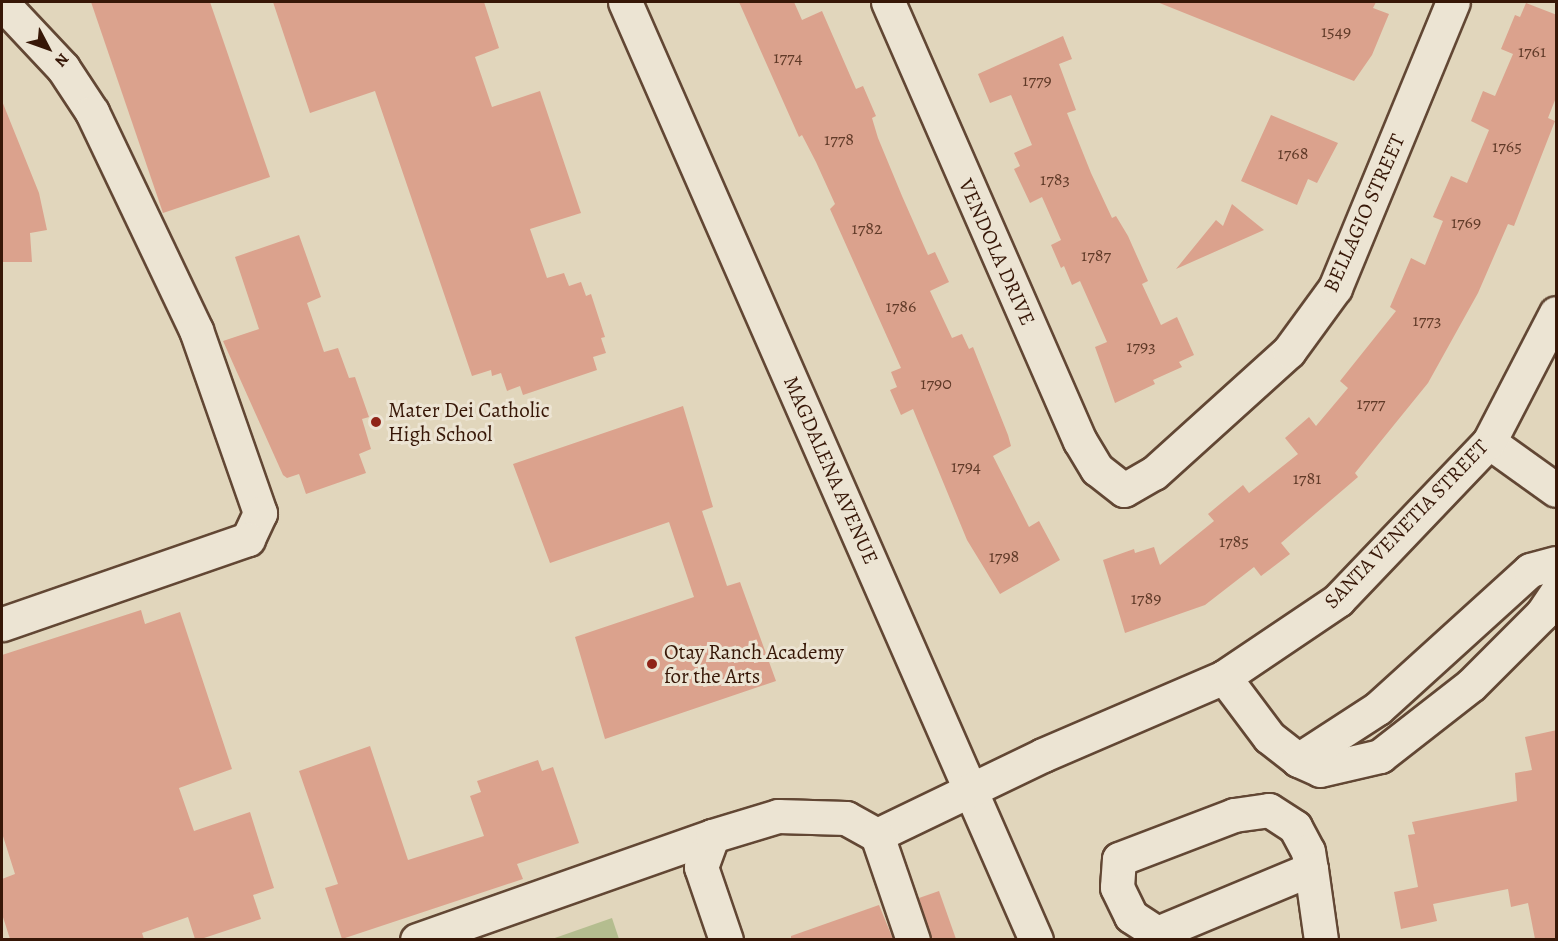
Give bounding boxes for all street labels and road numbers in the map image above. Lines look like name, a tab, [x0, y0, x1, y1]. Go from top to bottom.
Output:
street label: BELLAGIO STREET	[1318, 130, 1410, 296]
street label: VENDOLA DRIVE	[953, 175, 1041, 329]
street label: MAGDALENA AVENUE	[778, 372, 884, 568]
street label: SANTA VENETIA STREET	[1319, 434, 1493, 614]

